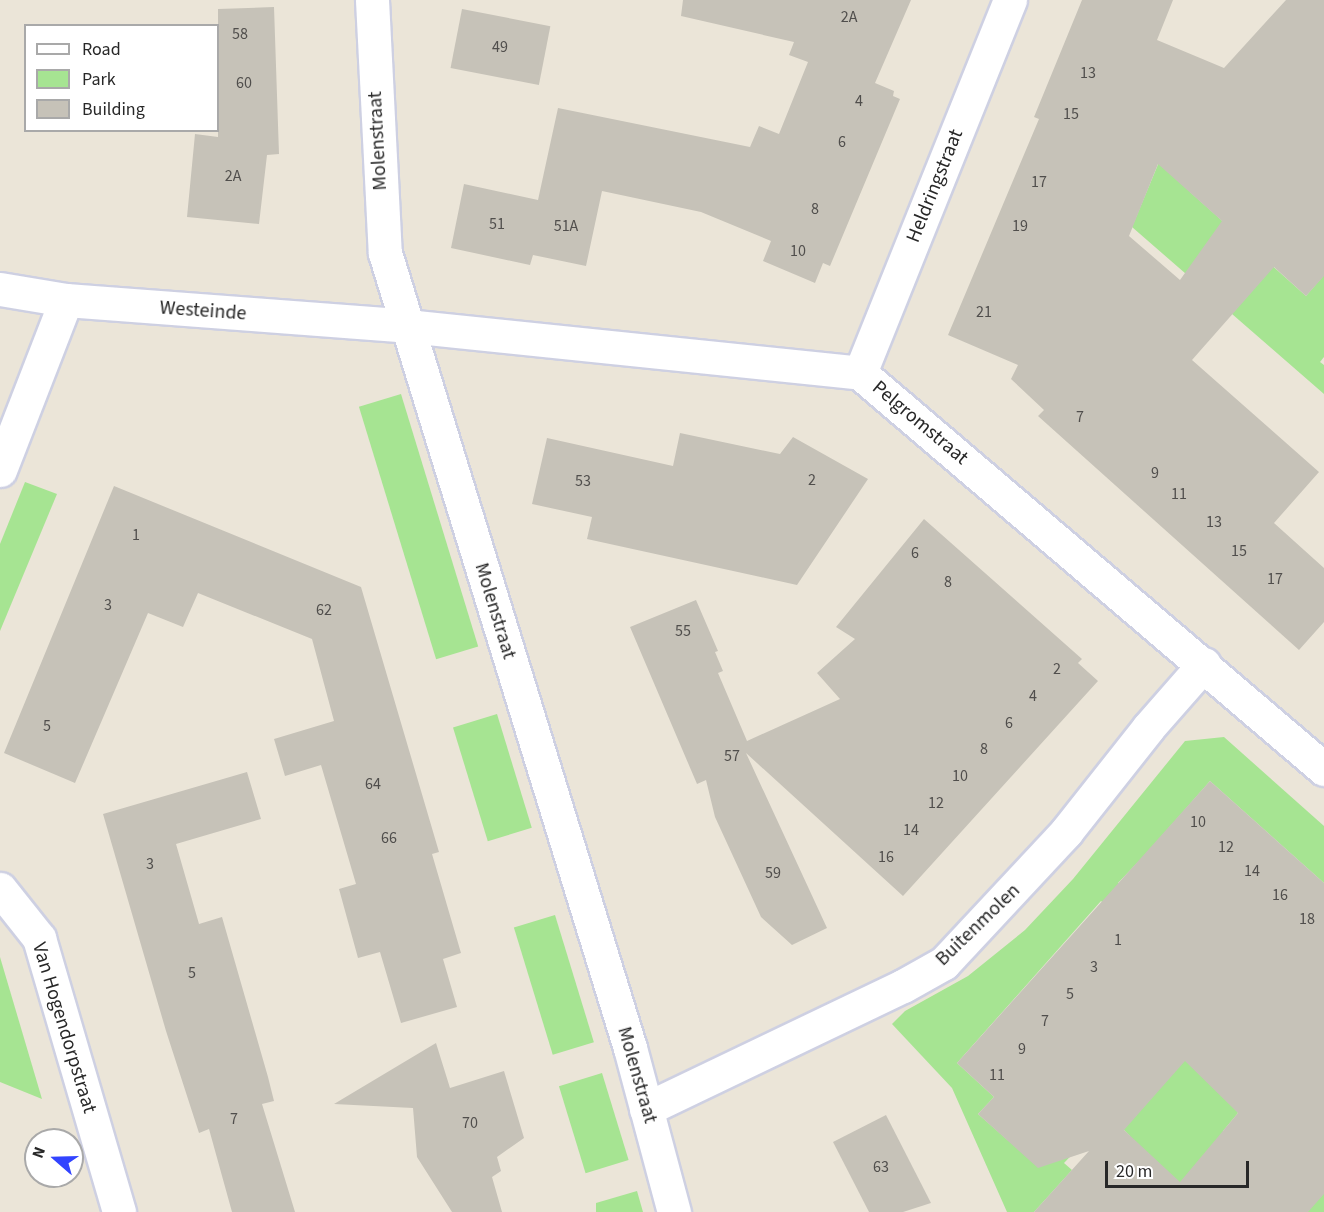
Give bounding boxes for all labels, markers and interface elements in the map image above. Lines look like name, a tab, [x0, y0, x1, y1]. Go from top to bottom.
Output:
house number: 2A	[841, 7, 857, 27]
legend	[24, 24, 219, 132]
house number: 58	[232, 24, 248, 44]
text: Road	[82, 37, 121, 62]
house number: 49	[492, 37, 508, 57]
house number: 13	[1080, 63, 1096, 83]
text: Park	[82, 67, 116, 92]
house number: 60	[236, 73, 252, 93]
street label: Molenstraat	[363, 91, 393, 191]
house number: 4	[855, 91, 863, 111]
text: Building	[82, 97, 145, 122]
house number: 15	[1063, 104, 1079, 124]
street label: Heldringstraat	[901, 126, 969, 246]
house number: 6	[838, 132, 846, 152]
house number: 2A	[225, 166, 241, 186]
house number: 17	[1031, 172, 1047, 192]
house number: 8	[811, 199, 819, 219]
house number: 51	[489, 214, 505, 234]
house number: 51A	[554, 216, 578, 236]
house number: 19	[1012, 216, 1028, 236]
house number: 10	[790, 241, 806, 261]
street label: Westeinde	[159, 296, 247, 326]
house number: 21	[976, 302, 992, 322]
street label: Pelgromstraat	[867, 376, 973, 470]
house number: 7	[1076, 407, 1084, 427]
house number: 9	[1151, 463, 1159, 483]
house number: 2	[808, 470, 816, 490]
house number: 53	[575, 471, 591, 491]
house number: 11	[1171, 484, 1187, 504]
house number: 13	[1206, 512, 1222, 532]
house number: 1	[132, 525, 140, 545]
house number: 15	[1231, 541, 1247, 561]
house number: 6	[911, 543, 919, 563]
street label: Molenstraat	[469, 560, 521, 662]
house number: 17	[1267, 569, 1283, 589]
house number: 8	[944, 572, 952, 592]
house number: 3	[104, 595, 112, 615]
house number: 62	[316, 600, 332, 620]
house number: 55	[675, 621, 691, 641]
house number: 2	[1053, 659, 1061, 679]
house number: 4	[1029, 686, 1037, 706]
house number: 6	[1005, 713, 1013, 733]
house number: 5	[43, 716, 51, 736]
house number: 8	[980, 739, 988, 759]
house number: 57	[724, 746, 740, 766]
house number: 10	[952, 766, 968, 786]
house number: 64	[365, 774, 381, 794]
house number: 12	[928, 793, 944, 813]
house number: 10	[1190, 812, 1206, 832]
house number: 14	[903, 820, 919, 840]
house number: 66	[381, 828, 397, 848]
house number: 12	[1218, 837, 1234, 857]
house number: 16	[878, 847, 894, 867]
house number: 3	[146, 854, 154, 874]
house number: 14	[1244, 861, 1260, 881]
house number: 59	[765, 863, 781, 883]
street label: Buitenmolen	[931, 879, 1025, 971]
house number: 16	[1272, 885, 1288, 905]
house number: 18	[1299, 909, 1315, 929]
house number: 1	[1114, 930, 1122, 950]
street label: Van Hogendorpstraat	[27, 940, 101, 1116]
house number: 3	[1090, 957, 1098, 977]
house number: 5	[188, 963, 196, 983]
house number: 5	[1066, 984, 1074, 1004]
house number: 7	[1041, 1011, 1049, 1031]
street label: Molenstraat	[612, 1024, 662, 1126]
house number: 9	[1018, 1039, 1026, 1059]
house number: 11	[989, 1065, 1005, 1085]
house number: 7	[230, 1109, 238, 1129]
house number: 70	[462, 1113, 478, 1133]
north arrow	[24, 1128, 84, 1188]
text: N	[27, 1144, 51, 1161]
scale bar	[1108, 1149, 1252, 1187]
house number: 63	[873, 1157, 889, 1177]
text: 20 m	[1116, 1159, 1152, 1184]

